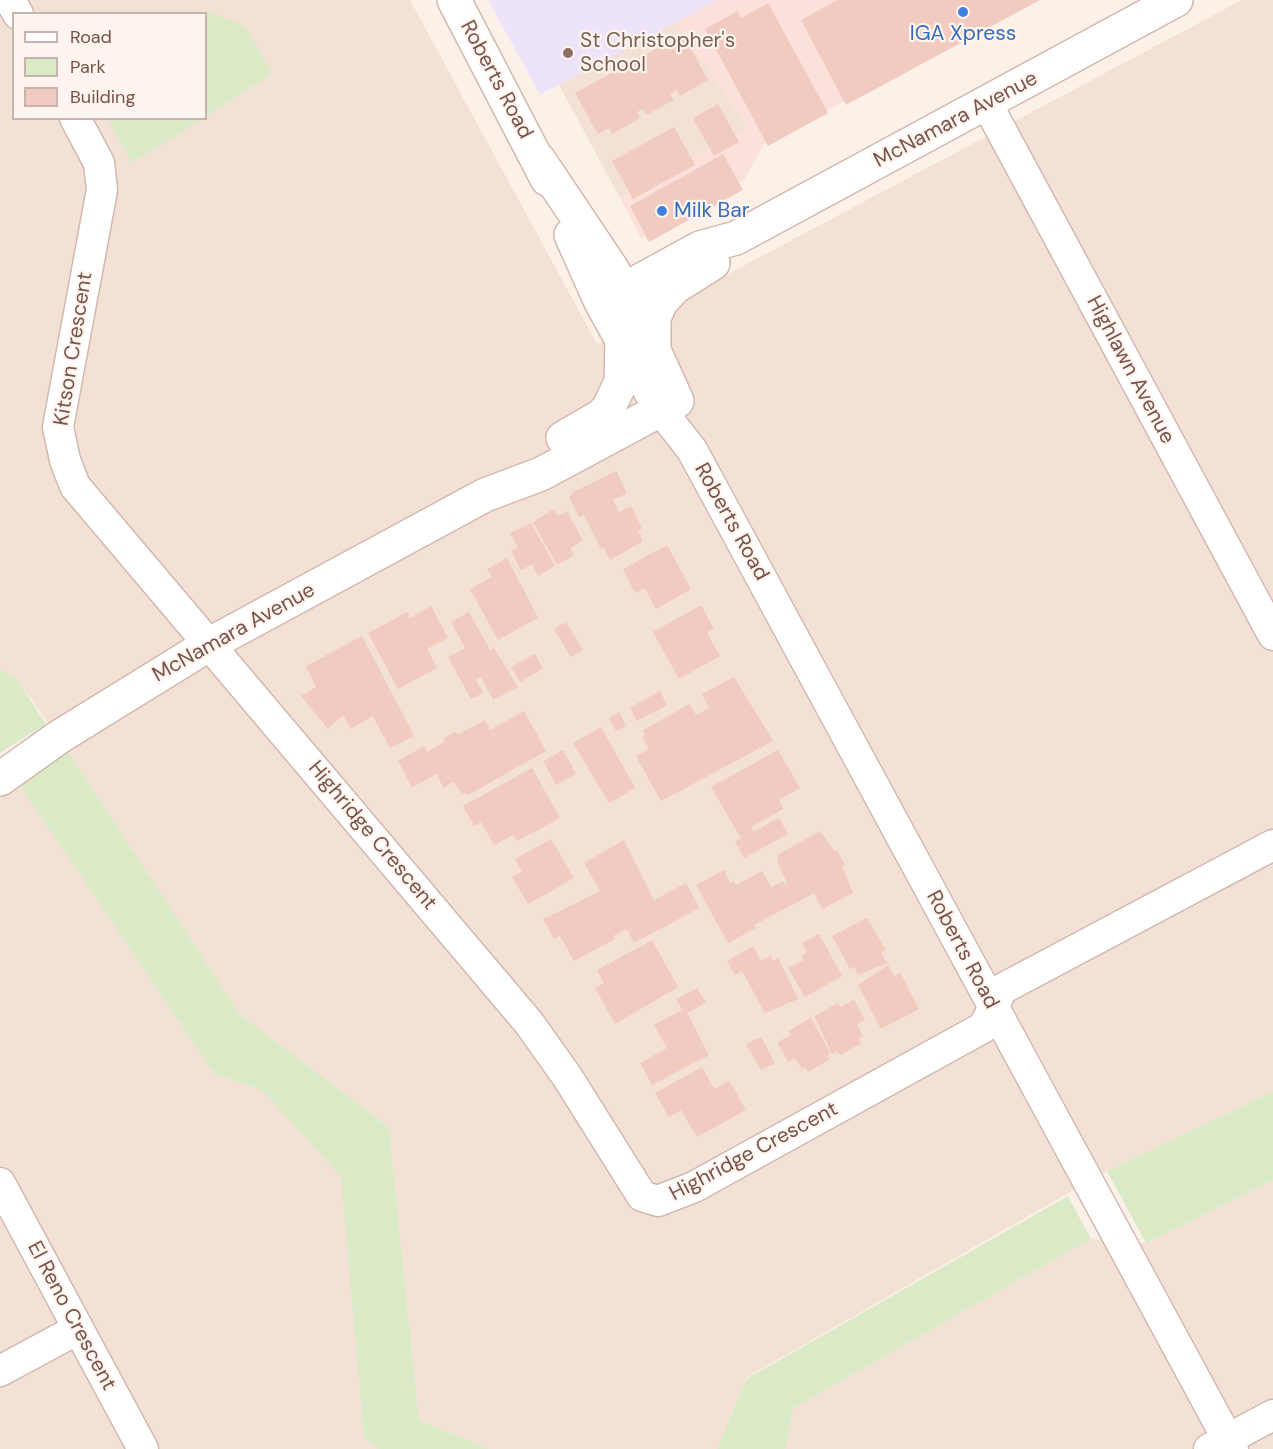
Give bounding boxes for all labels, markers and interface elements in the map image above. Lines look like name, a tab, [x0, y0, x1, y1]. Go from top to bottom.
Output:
marker: IGA Xpress	[956, 5, 970, 19]
legend	[12, 12, 207, 120]
street label: Roberts Road	[454, 17, 538, 143]
place label: IGA Xpress	[910, 21, 1016, 47]
text: Road	[70, 25, 112, 49]
place label: St Christopher's School	[580, 28, 735, 78]
marker: St Christopher's School	[561, 46, 575, 60]
text: Park	[70, 55, 106, 79]
street label: McNamara Avenue	[870, 66, 1042, 174]
text: Building	[70, 85, 135, 109]
place label: Milk Bar	[674, 198, 749, 224]
marker: Milk Bar	[655, 204, 669, 218]
street label: Kitson Crescent	[49, 270, 99, 428]
street label: Highlawn Avenue	[1080, 292, 1180, 448]
street label: Roberts Road	[688, 459, 774, 585]
street label: McNamara Avenue	[148, 578, 320, 688]
street label: Highridge Crescent	[302, 756, 442, 916]
street label: Roberts Road	[920, 887, 1004, 1013]
street label: Highridge Crescent	[666, 1097, 842, 1207]
street label: El Reno Crescent	[21, 1237, 121, 1395]

